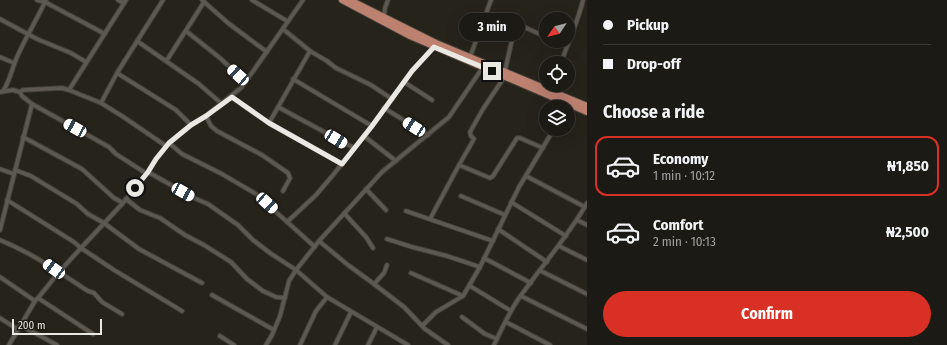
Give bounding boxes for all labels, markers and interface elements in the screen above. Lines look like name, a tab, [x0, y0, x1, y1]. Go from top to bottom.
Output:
north arrow	[539, 12, 575, 48]
map controls	[539, 12, 575, 136]
callout: 3 min	[459, 13, 525, 41]
text: Pickup	[627, 16, 669, 34]
text: 3 min	[478, 19, 506, 34]
text: Drop-off	[627, 55, 681, 73]
button: locate	[539, 56, 575, 92]
route end	[483, 62, 501, 80]
car	[225, 63, 251, 87]
button: layers	[539, 100, 575, 136]
text: Choose a ride	[603, 101, 705, 123]
car	[401, 115, 427, 139]
car	[62, 117, 88, 139]
car	[323, 128, 349, 150]
icon: car	[605, 148, 641, 184]
text: Economy	[653, 150, 708, 168]
text: ₦1,850	[887, 157, 929, 175]
text: 1 min · 10:12	[653, 168, 715, 183]
route start	[126, 179, 144, 197]
car	[170, 181, 196, 203]
car	[254, 191, 280, 215]
icon: car	[605, 214, 641, 250]
text: Comfort	[653, 216, 704, 234]
text: ₦2,500	[886, 223, 929, 241]
text: 2 min · 10:13	[653, 234, 716, 249]
car	[41, 257, 67, 281]
button: Confirm	[603, 291, 931, 337]
scale bar	[12, 317, 102, 336]
text: 200 m	[18, 319, 45, 332]

